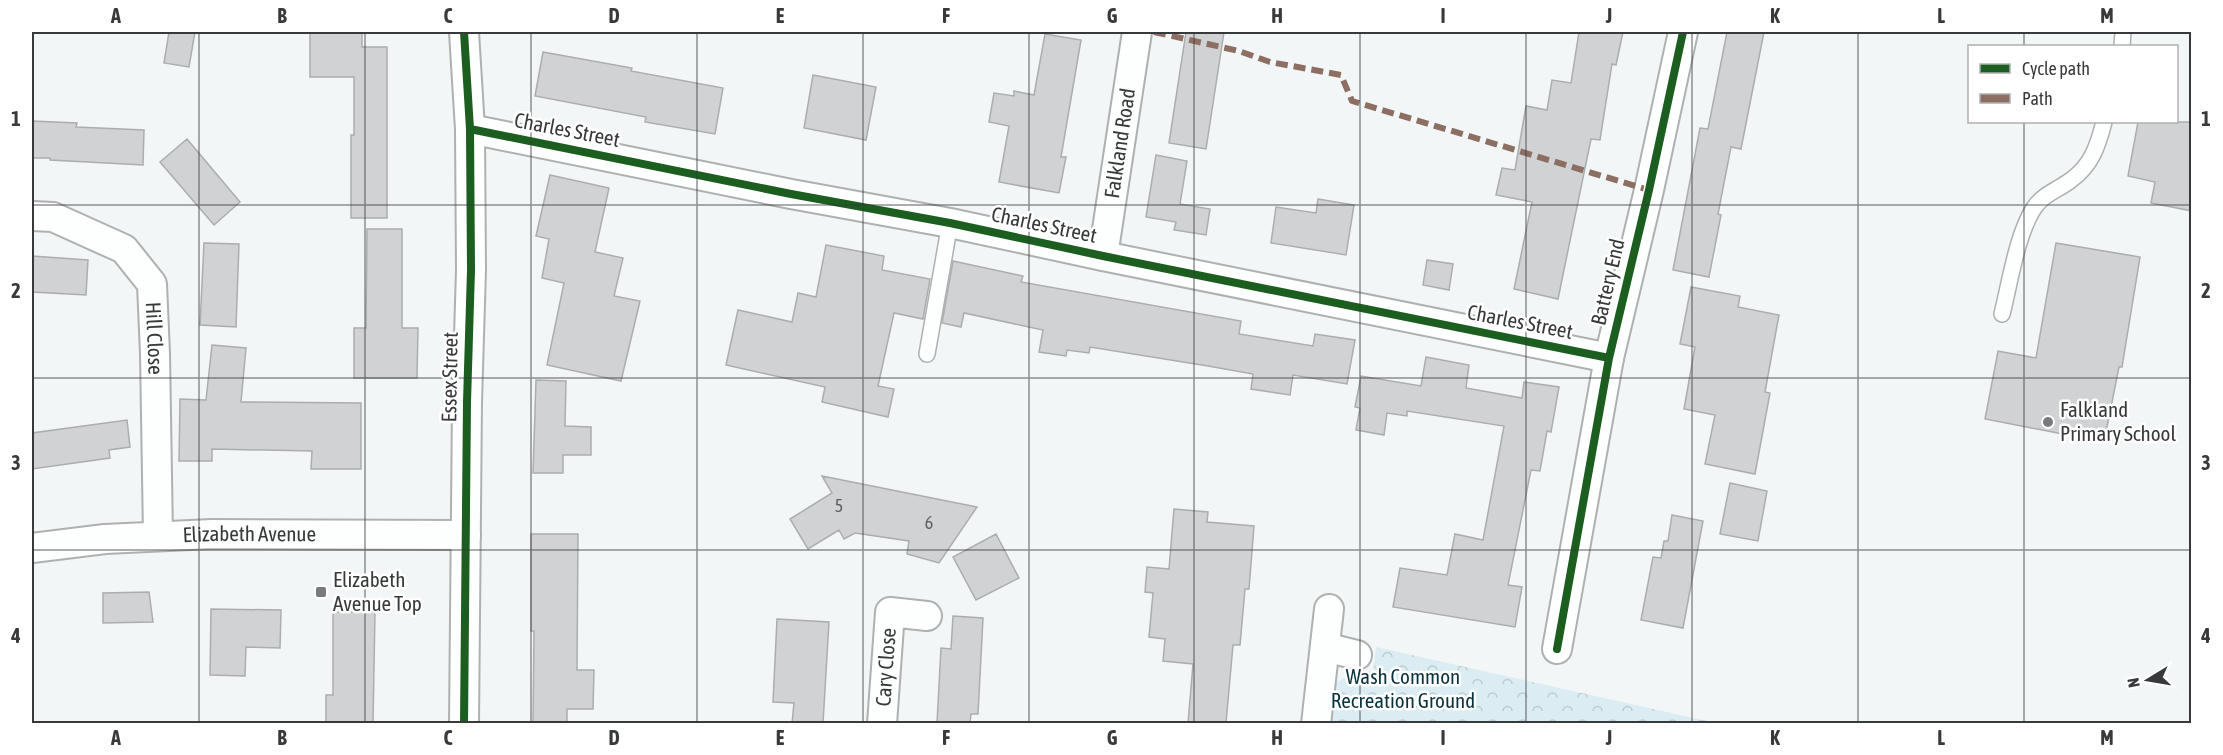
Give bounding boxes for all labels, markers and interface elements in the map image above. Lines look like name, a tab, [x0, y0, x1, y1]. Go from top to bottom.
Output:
text: A	[110, 4, 121, 27]
text: B	[277, 4, 287, 27]
text: C	[444, 4, 453, 27]
text: D	[608, 4, 620, 27]
text: E	[776, 4, 785, 27]
text: F	[942, 4, 950, 27]
text: G	[1107, 4, 1118, 27]
text: H	[1271, 4, 1283, 27]
text: I	[1440, 4, 1446, 27]
text: J	[1605, 4, 1612, 27]
text: K	[1770, 4, 1780, 27]
text: L	[1937, 4, 1945, 27]
text: M	[2100, 4, 2114, 27]
legend	[1968, 45, 2178, 123]
text: Cycle path	[2022, 58, 2090, 79]
street label: Falkland Road	[1099, 86, 1139, 200]
text: Path	[2022, 88, 2053, 109]
text: 1	[11, 107, 21, 130]
street label: Charles Street	[512, 107, 622, 151]
text: 1	[2201, 107, 2211, 130]
street label: Charles Street	[989, 201, 1099, 247]
street label: Battery End	[1585, 236, 1629, 327]
text: 2	[11, 279, 21, 302]
text: 2	[2201, 279, 2211, 302]
street label: Charles Street	[1465, 299, 1575, 343]
street label: Hill Close	[142, 301, 168, 375]
street label: Essex Street	[436, 332, 462, 422]
place label: Falkland Primary School	[2060, 397, 2176, 445]
marker: Falkland Primary School	[2041, 415, 2055, 429]
text: 3	[11, 451, 21, 474]
text: 3	[2201, 451, 2211, 474]
house number: 5	[835, 495, 843, 516]
house number: 6	[925, 512, 933, 533]
street label: Elizabeth Avenue	[182, 521, 316, 546]
place label: Elizabeth Avenue Top	[333, 567, 422, 615]
marker: Elizabeth Avenue Top	[314, 585, 328, 599]
text: 4	[10, 624, 21, 647]
text: 4	[2200, 624, 2211, 647]
street label: Cary Close	[870, 627, 900, 707]
north arrow	[2118, 650, 2178, 710]
park label: Wash Common Recreation Ground	[1331, 664, 1475, 712]
text: N	[2124, 677, 2143, 689]
text: A	[110, 726, 121, 749]
text: B	[277, 726, 287, 749]
text: C	[444, 726, 453, 749]
text: D	[608, 726, 620, 749]
text: E	[776, 726, 785, 749]
text: F	[942, 726, 950, 749]
text: G	[1107, 726, 1118, 749]
text: H	[1271, 726, 1283, 749]
text: I	[1440, 726, 1446, 749]
text: J	[1605, 726, 1612, 749]
text: K	[1770, 726, 1780, 749]
text: L	[1937, 726, 1945, 749]
text: M	[2100, 726, 2114, 749]

